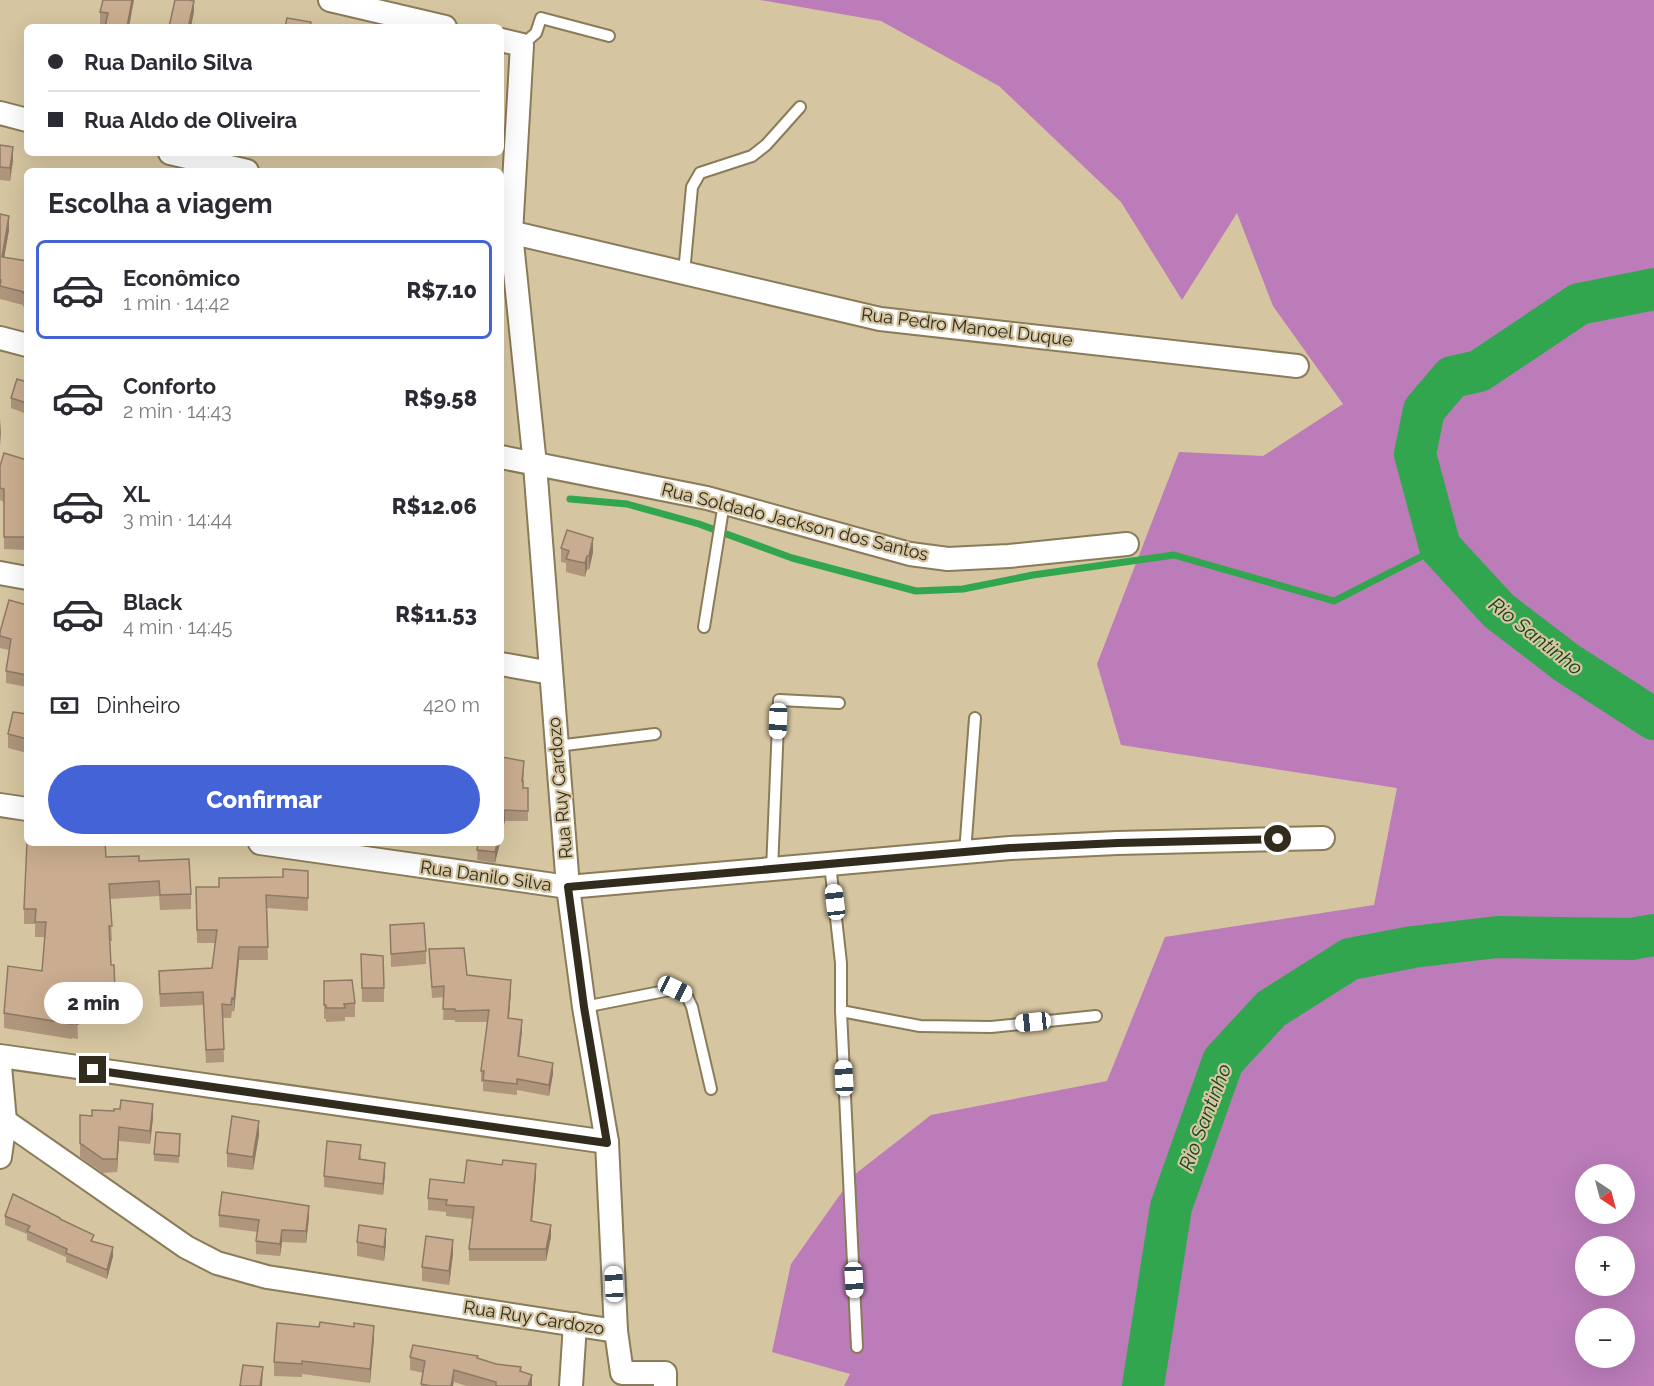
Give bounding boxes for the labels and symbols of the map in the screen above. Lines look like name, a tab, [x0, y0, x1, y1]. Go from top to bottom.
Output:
street label: Rua Pedro Manoel Duque	[860, 303, 1074, 350]
street label: Rua Soldado Jackson dos Santos	[660, 478, 931, 565]
water label: Rio Santinho	[1484, 592, 1588, 680]
car	[768, 703, 788, 739]
street label: Rua Ruy Cardozo	[543, 716, 576, 860]
route start	[1264, 825, 1291, 852]
street label: Rua Danilo Silva	[419, 856, 553, 895]
car	[824, 883, 846, 921]
car	[655, 973, 695, 1005]
callout: 2 min	[44, 983, 142, 1025]
car	[1014, 1011, 1052, 1033]
route end	[79, 1056, 106, 1083]
car	[834, 1060, 854, 1096]
water label: Rio Santinho	[1174, 1060, 1236, 1174]
north arrow	[1575, 1164, 1635, 1224]
car	[844, 1262, 864, 1298]
car	[604, 1266, 624, 1302]
street label: Rua Ruy Cardozo	[462, 1296, 606, 1339]

